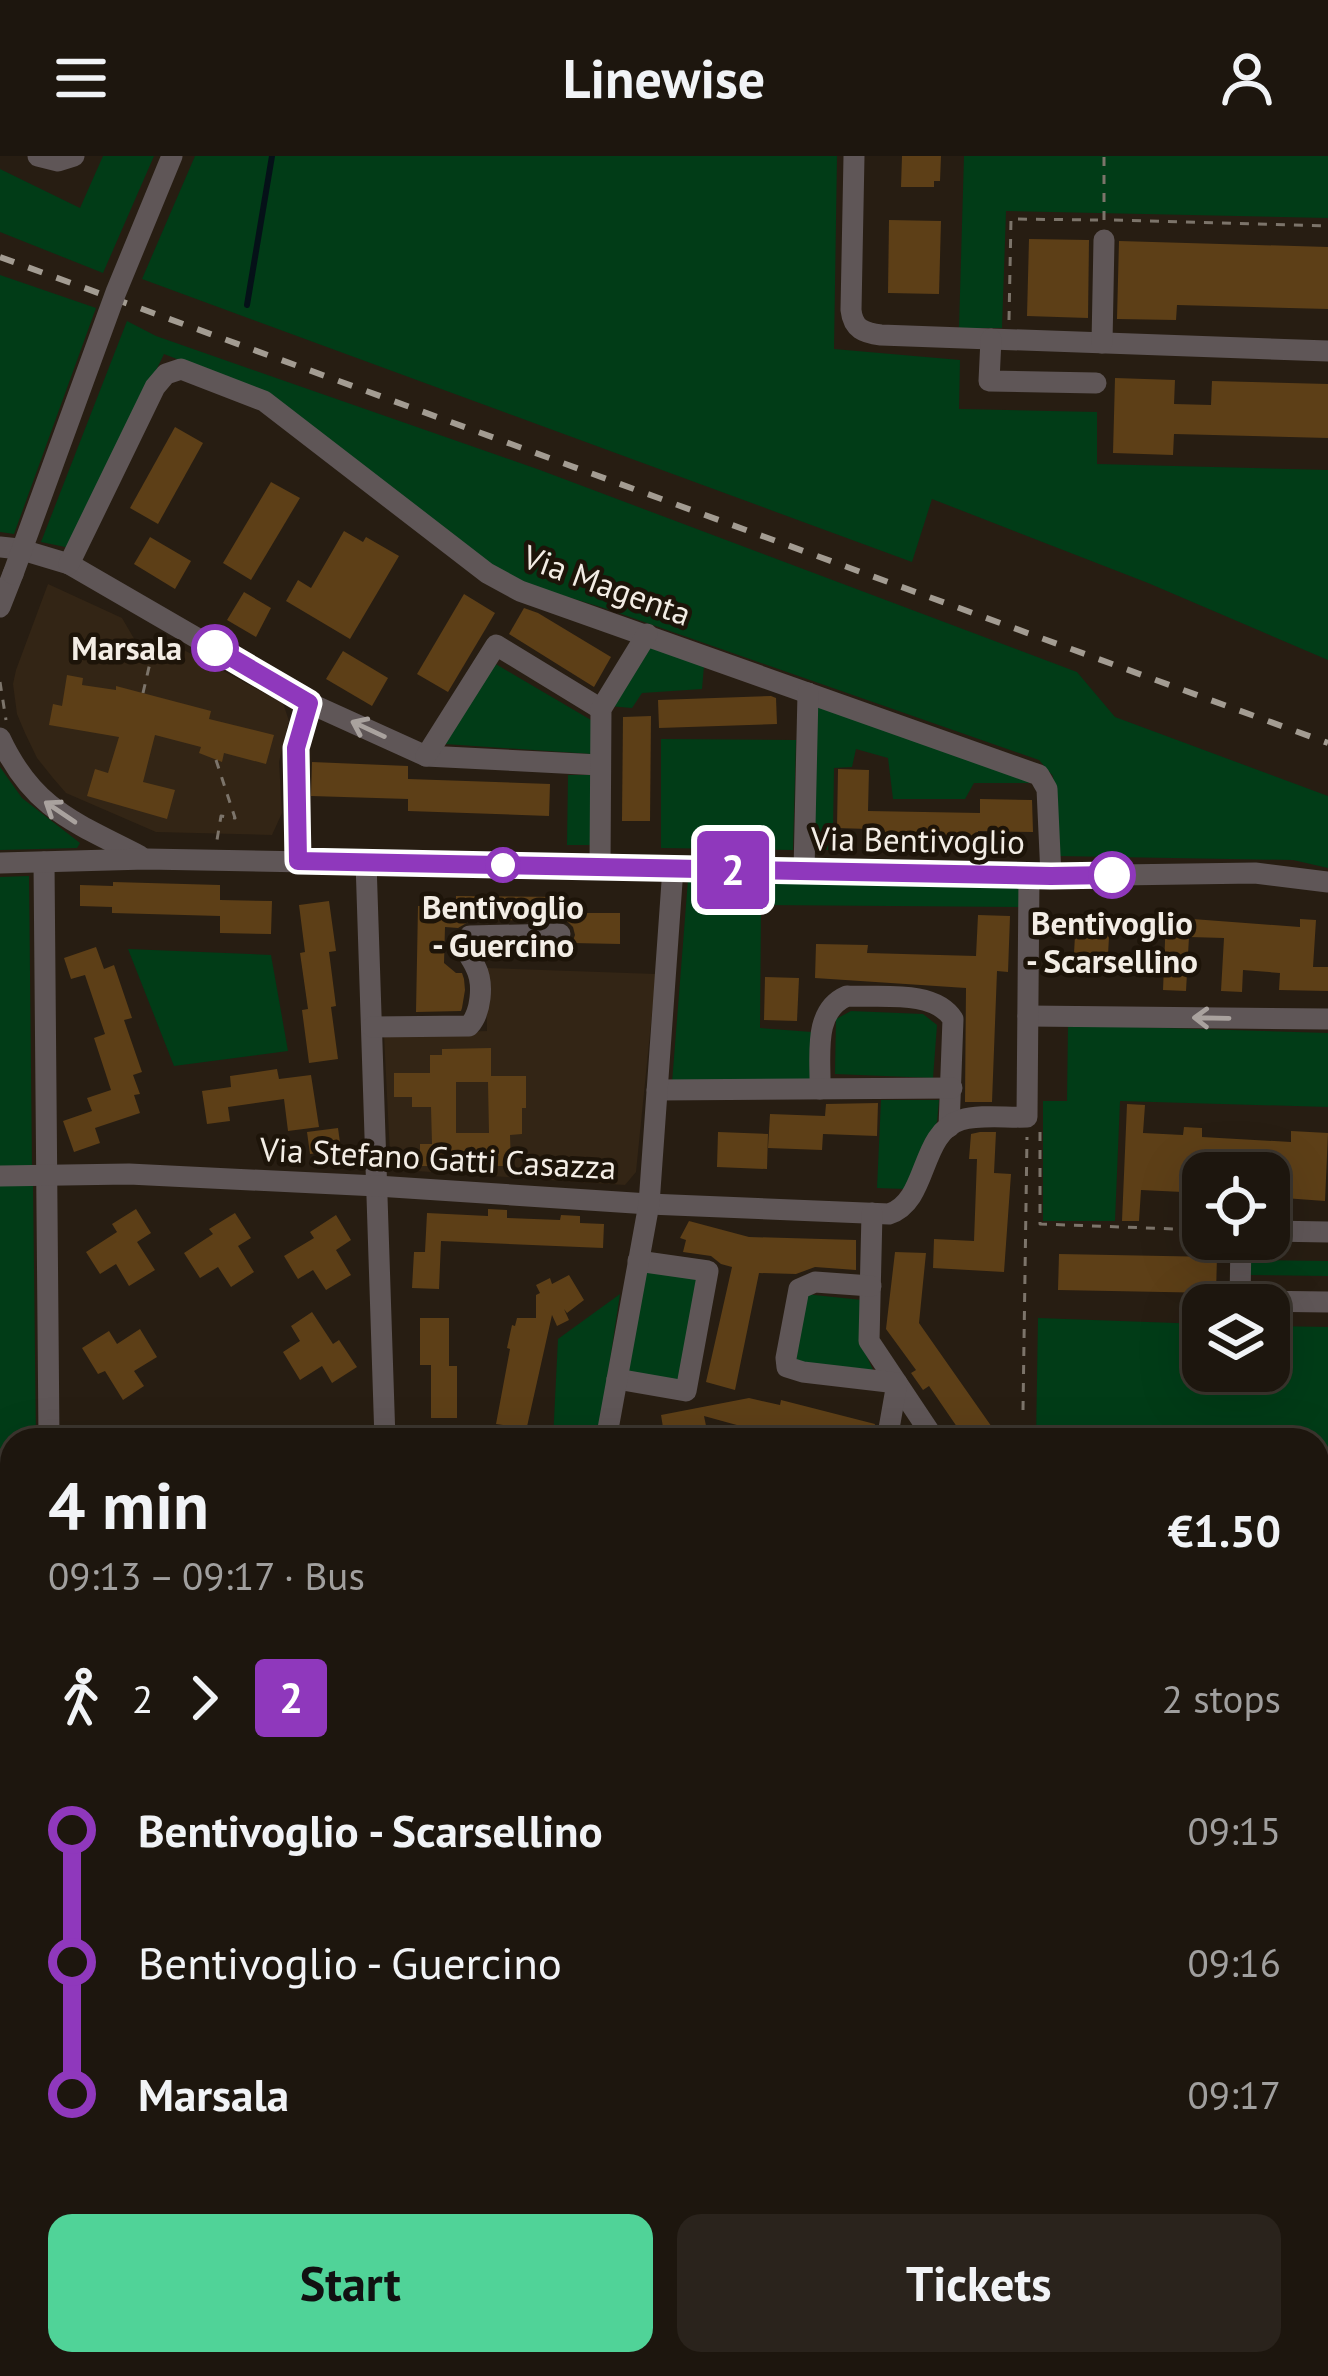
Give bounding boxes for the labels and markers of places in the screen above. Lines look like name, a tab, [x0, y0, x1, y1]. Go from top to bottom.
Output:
place label: Marsala	[71, 626, 182, 669]
marker: Marsala	[193, 626, 237, 670]
marker: Bentivoglio - Guercino	[487, 849, 519, 881]
marker: Bentivoglio - Scarsellino	[1090, 853, 1134, 897]
place label: Bentivoglio - Guercino	[422, 885, 584, 966]
place label: Bentivoglio - Scarsellino	[1026, 901, 1198, 982]

